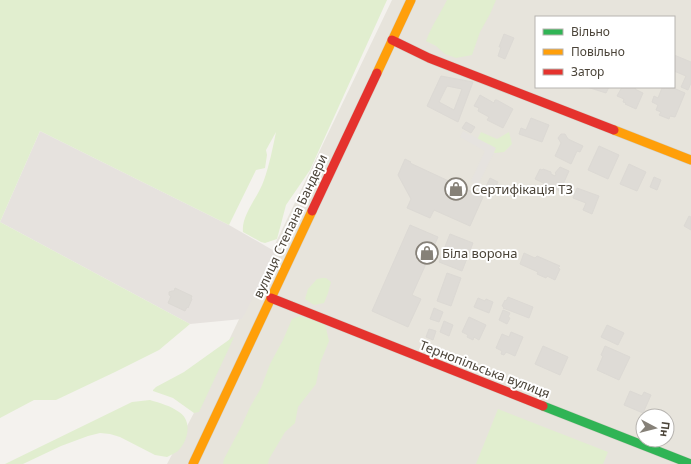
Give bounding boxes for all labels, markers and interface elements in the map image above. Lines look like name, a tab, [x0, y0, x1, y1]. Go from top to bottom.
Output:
legend	[535, 16, 675, 88]
text: Вільно	[571, 23, 610, 40]
text: Повільно	[571, 43, 625, 60]
text: Затор	[571, 63, 604, 80]
street label: вулиця Степана Бандери	[249, 151, 331, 301]
shop icon: Сертифікація ТЗ	[443, 176, 469, 202]
place label: Сертифікація ТЗ	[472, 180, 573, 198]
shop icon: Біла ворона	[414, 240, 440, 266]
place label: Біла ворона	[442, 244, 517, 262]
street label: Тернопільська вулиця	[417, 336, 553, 402]
north arrow	[635, 408, 675, 448]
text: Пн	[657, 421, 674, 438]

